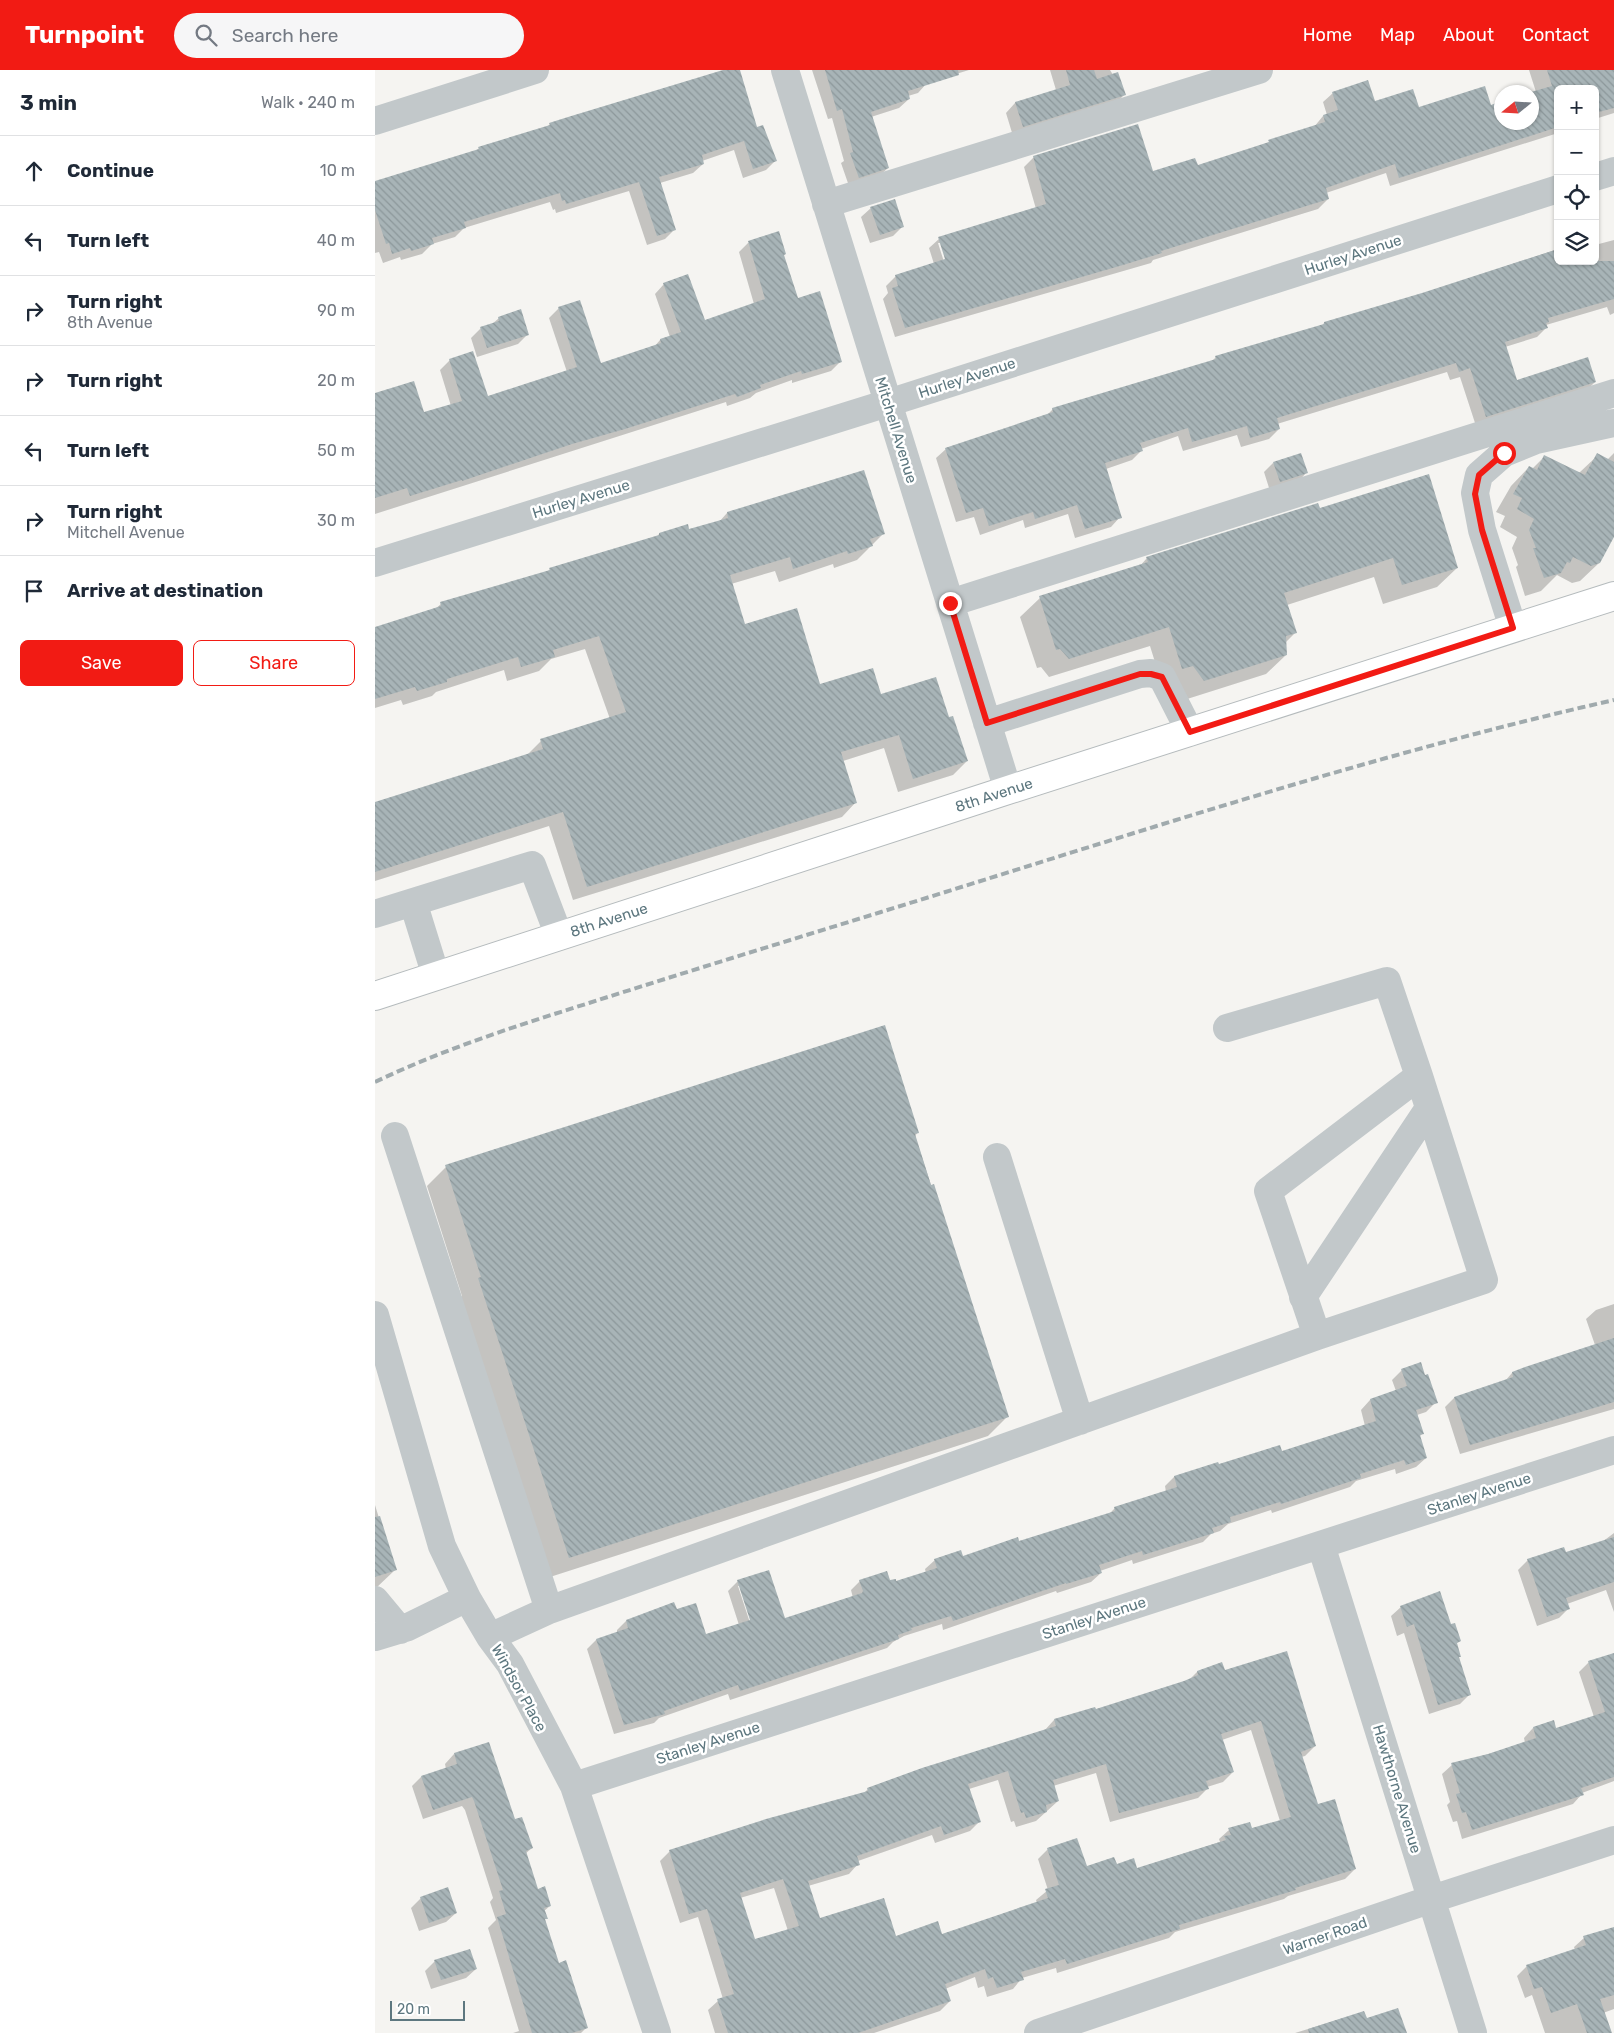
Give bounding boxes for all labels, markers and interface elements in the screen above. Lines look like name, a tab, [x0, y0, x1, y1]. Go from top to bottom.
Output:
search box	[174, 13, 524, 58]
text: Turnpoint	[25, 21, 144, 49]
icon: search	[192, 21, 220, 49]
text: Search here	[232, 24, 338, 47]
text: Home	[1303, 24, 1352, 46]
text: Map	[1380, 24, 1415, 46]
text: About	[1443, 24, 1494, 46]
text: Contact	[1522, 24, 1589, 46]
north arrow	[1494, 85, 1539, 130]
map controls	[1554, 85, 1599, 265]
button: +	[1554, 85, 1599, 130]
text: 3 min	[20, 90, 77, 115]
text: Walk · 240 m	[261, 93, 355, 112]
button: −	[1554, 130, 1599, 175]
icon: ahead	[20, 157, 48, 185]
text: Continue	[67, 159, 154, 182]
text: 10 m	[320, 161, 355, 180]
button: locate	[1554, 175, 1599, 220]
button: layers	[1554, 220, 1599, 265]
icon: left	[20, 227, 48, 255]
text: Turn left	[67, 229, 149, 252]
text: 40 m	[317, 231, 355, 250]
street label: Hurley Avenue	[1302, 231, 1404, 279]
text: Turn right	[67, 290, 162, 313]
icon: right	[20, 297, 48, 325]
text: 90 m	[317, 301, 355, 320]
text: 8th Avenue	[67, 313, 153, 332]
street label: Hurley Avenue	[916, 354, 1018, 402]
icon: right	[20, 367, 48, 395]
text: Turn right	[67, 369, 162, 392]
text: 20 m	[317, 371, 355, 390]
street label: Mitchell Avenue	[871, 375, 921, 485]
icon: left	[20, 437, 48, 465]
text: Turn left	[67, 439, 149, 462]
text: 50 m	[317, 441, 355, 460]
route start	[1493, 442, 1516, 465]
street label: Hurley Avenue	[530, 476, 632, 522]
text: Turn right	[67, 500, 162, 523]
icon: right	[20, 507, 48, 535]
text: 30 m	[317, 511, 355, 530]
text: Mitchell Avenue	[67, 523, 185, 542]
icon: arrive	[20, 577, 48, 605]
text: Arrive at destination	[67, 579, 263, 602]
route end	[939, 592, 962, 615]
button: Save	[20, 640, 183, 686]
button: Share	[193, 640, 355, 686]
street label: 8th Avenue	[953, 774, 1035, 816]
street label: 8th Avenue	[568, 899, 650, 941]
street label: Stanley Avenue	[1425, 1469, 1533, 1519]
street label: Stanley Avenue	[1040, 1593, 1148, 1643]
street label: Windsor Place	[488, 1641, 550, 1735]
street label: Stanley Avenue	[654, 1718, 762, 1768]
street label: Hawthorne Avenue	[1369, 1722, 1425, 1856]
street label: Warner Road	[1281, 1913, 1369, 1959]
scale bar	[390, 1998, 465, 2021]
text: 20 m	[397, 2001, 430, 2018]

